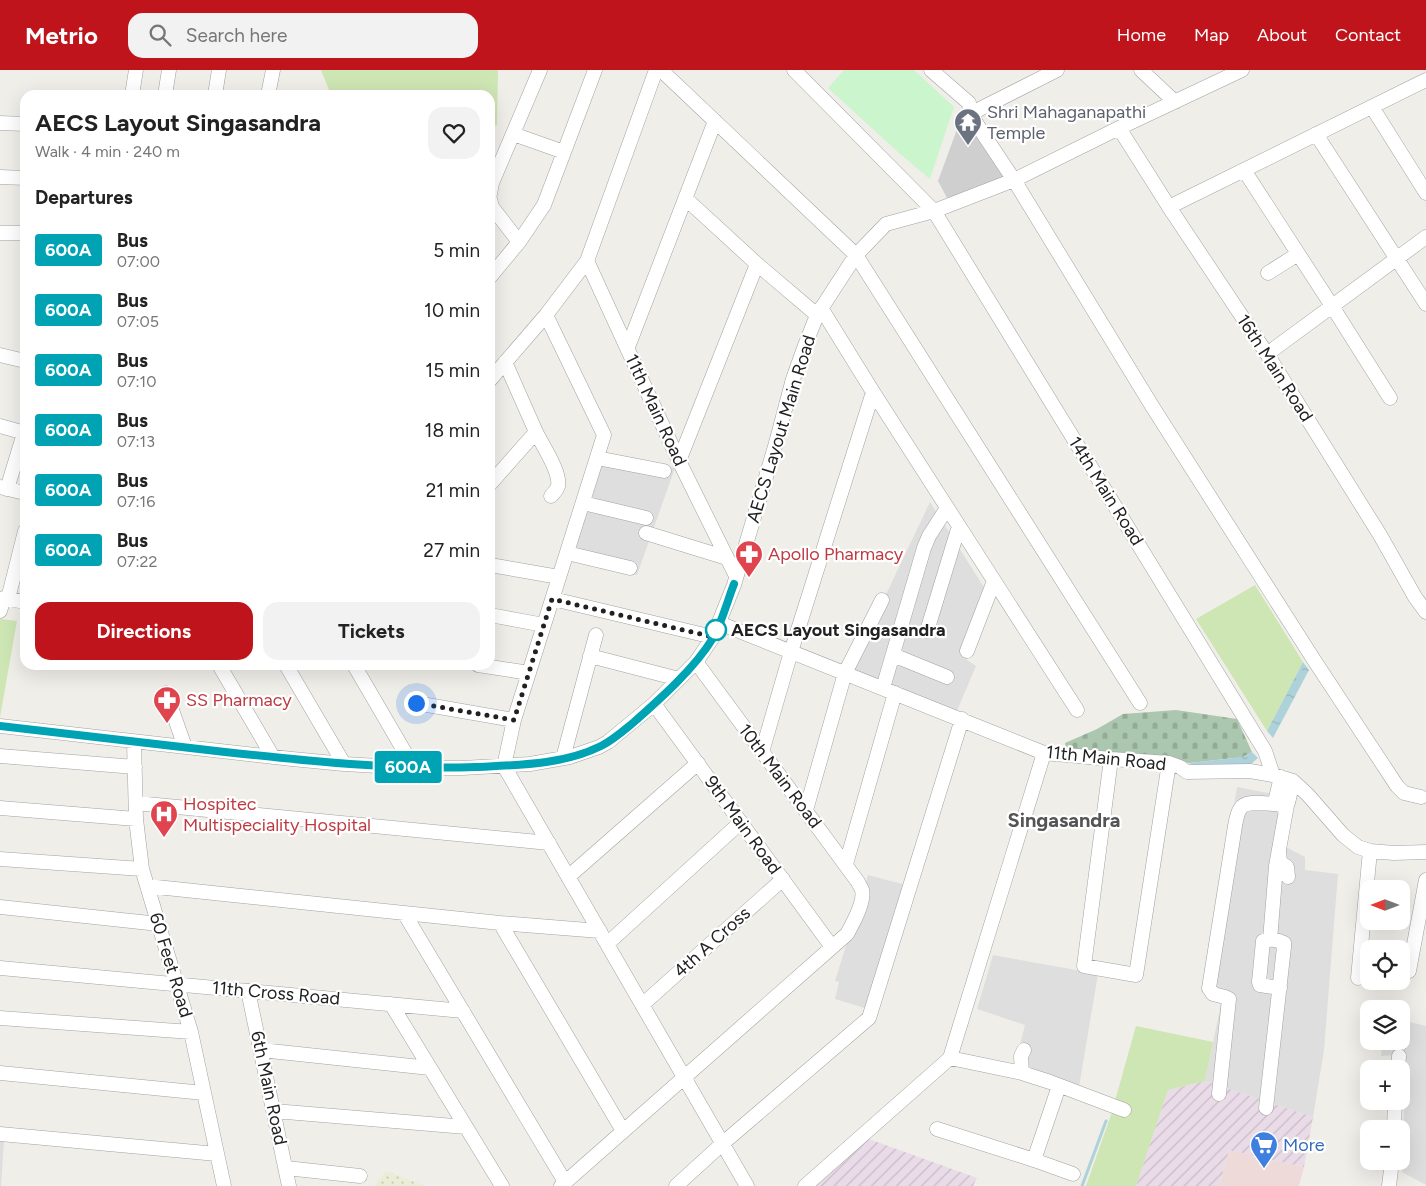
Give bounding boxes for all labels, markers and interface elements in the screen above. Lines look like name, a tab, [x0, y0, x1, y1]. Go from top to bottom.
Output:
search box	[128, 13, 478, 58]
text: Metrio	[25, 21, 98, 50]
icon: search	[146, 21, 174, 49]
text: Search here	[186, 24, 287, 47]
text: Home	[1117, 24, 1166, 46]
text: Map	[1194, 24, 1229, 46]
text: About	[1257, 24, 1307, 46]
text: Contact	[1335, 24, 1401, 46]
place label: Shri Mahaganapathi Temple	[987, 101, 1146, 144]
button: heart	[428, 107, 480, 159]
temple icon: Shri Mahaganapathi Temple	[953, 107, 983, 146]
text: AECS Layout Singasandra	[35, 108, 321, 137]
text: Walk · 4 min · 240 m	[35, 142, 180, 161]
text: Departures	[35, 186, 133, 209]
text: Bus	[117, 229, 148, 252]
text: 600A	[45, 239, 92, 261]
text: 5 min	[433, 239, 480, 262]
text: 07:00	[117, 252, 160, 271]
text: Bus	[117, 289, 148, 312]
text: 600A	[45, 299, 92, 321]
text: 10 min	[424, 299, 480, 322]
street label: 16th Main Road	[1232, 310, 1318, 426]
text: 07:05	[117, 312, 159, 331]
street label: AECS Layout Main Road	[742, 332, 820, 526]
text: Bus	[117, 349, 148, 372]
street label: 11th Main Road	[621, 351, 691, 469]
text: 600A	[45, 359, 92, 381]
text: 15 min	[425, 359, 480, 382]
text: 07:10	[117, 372, 156, 391]
text: Bus	[117, 409, 148, 432]
text: 600A	[45, 419, 92, 441]
text: 18 min	[425, 419, 480, 442]
text: 07:13	[117, 432, 155, 451]
street label: 14th Main Road	[1064, 432, 1148, 550]
text: Bus	[117, 469, 148, 492]
text: 600A	[45, 479, 92, 501]
text: 21 min	[426, 479, 480, 502]
text: 07:16	[117, 492, 155, 511]
text: Bus	[117, 529, 148, 552]
text: 600A	[45, 539, 92, 561]
text: 27 min	[423, 539, 480, 562]
pharmacy icon: Apollo Pharmacy	[734, 539, 764, 578]
place label: Apollo Pharmacy	[768, 543, 904, 565]
text: 07:22	[117, 552, 157, 571]
button: Directions	[35, 602, 253, 660]
button: Tickets	[263, 602, 480, 660]
marker: AECS Layout Singasandra	[705, 619, 727, 641]
place label: AECS Layout Singasandra	[731, 619, 946, 641]
pharmacy icon: SS Pharmacy	[152, 685, 182, 724]
place label: SS Pharmacy	[186, 689, 292, 711]
your location	[404, 691, 429, 716]
street label: 10th Main Road	[734, 720, 826, 832]
street label: 11th Main Road	[1045, 741, 1167, 775]
line badge: 600A	[373, 751, 443, 783]
text: 600A	[385, 756, 431, 778]
street label: 9th Main Road	[700, 772, 786, 878]
place label: Hospitec Multispeciality Hospital	[183, 793, 371, 836]
hospital icon: Hospitec Multispeciality Hospital	[149, 799, 179, 838]
district label: Singasandra	[1008, 808, 1120, 832]
north arrow	[1360, 880, 1410, 930]
map controls	[1360, 880, 1410, 1170]
street label: 4th A Cross	[669, 902, 755, 982]
street label: 60 Feet Road	[145, 910, 197, 1020]
button: locate	[1360, 940, 1410, 990]
street label: 11th Cross Road	[211, 976, 341, 1010]
button: layers	[1360, 1000, 1410, 1050]
street label: 6th Main Road	[246, 1029, 292, 1147]
button: +	[1360, 1060, 1410, 1110]
button: −	[1360, 1120, 1410, 1170]
supermarket icon: More	[1249, 1130, 1279, 1169]
place label: More	[1283, 1134, 1325, 1156]

